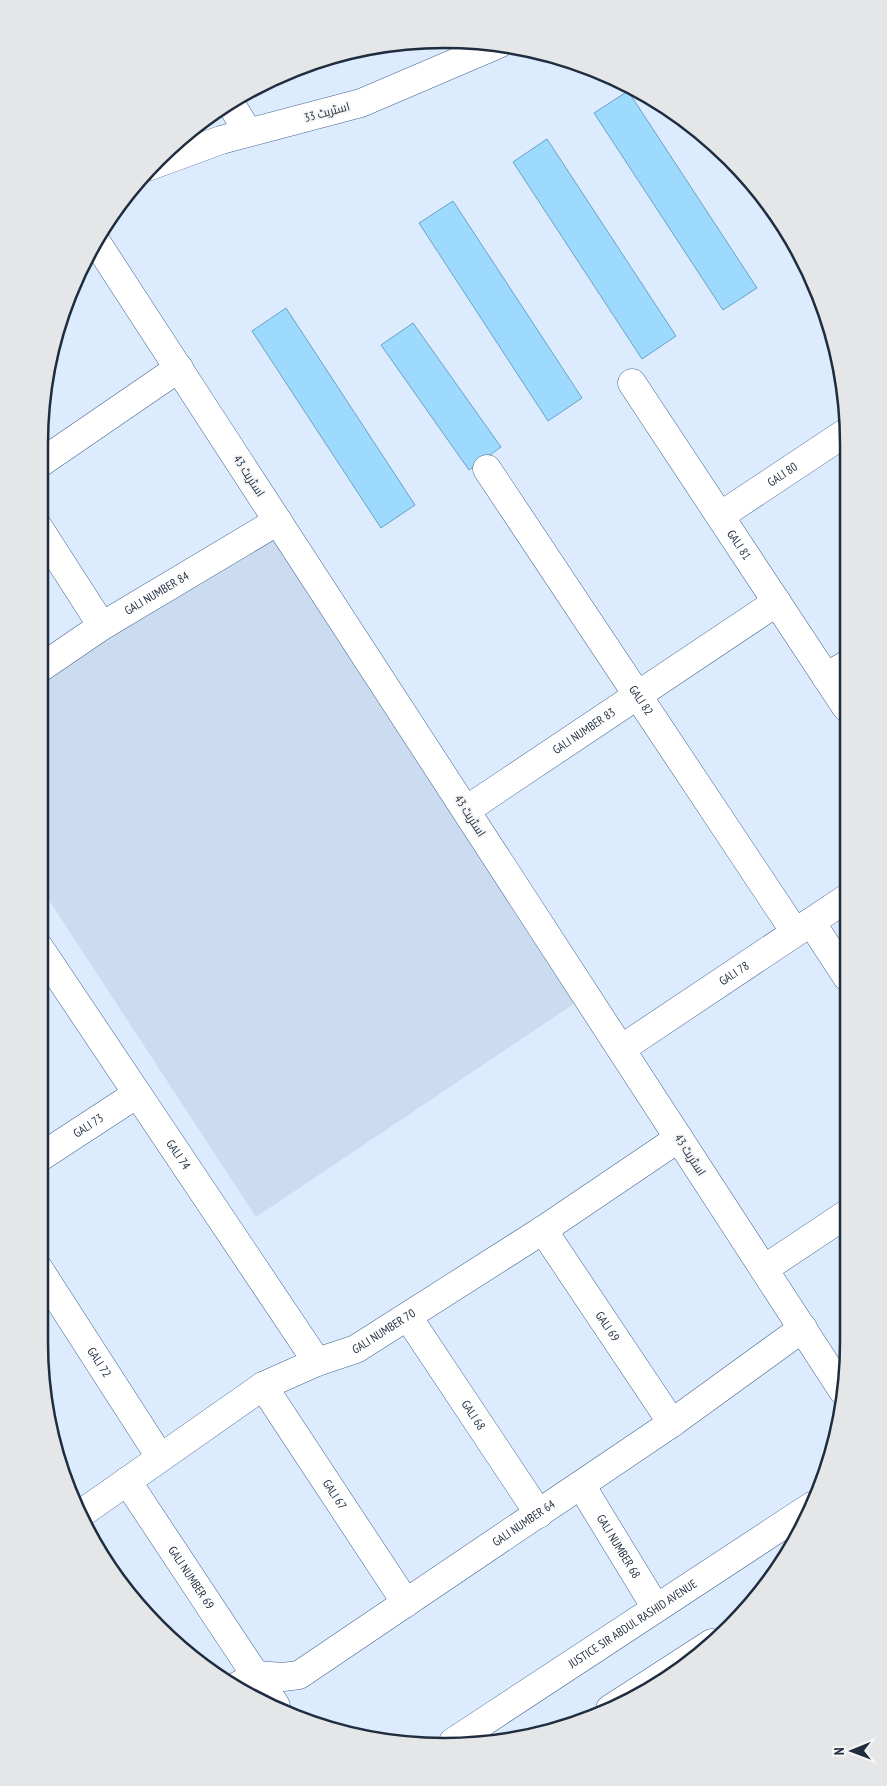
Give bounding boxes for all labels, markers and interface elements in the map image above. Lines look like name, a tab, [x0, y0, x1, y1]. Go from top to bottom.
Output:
street label: اسٹریٹ 33	[302, 98, 351, 125]
street label: اسٹریٹ 43	[230, 452, 268, 499]
street label: GALI 80	[764, 459, 800, 489]
street label: GALI 81	[724, 527, 755, 562]
street label: GALI NUMBER 84	[122, 568, 192, 618]
street label: GALI 82	[626, 682, 657, 718]
street label: GALI NUMBER 83	[550, 704, 618, 757]
street label: اسٹریٹ 43	[451, 792, 489, 839]
street label: GALI 78	[716, 958, 752, 988]
street label: GALI 73	[70, 1110, 106, 1141]
street label: اسٹریٹ 43	[671, 1131, 709, 1178]
street label: GALI 74	[163, 1137, 194, 1173]
street label: GALI NUMBER 70	[350, 1305, 418, 1357]
street label: GALI 69	[593, 1308, 623, 1344]
street label: GALI 72	[84, 1344, 115, 1380]
street label: GALI 68	[458, 1397, 489, 1433]
street label: GALI 67	[320, 1476, 350, 1512]
street label: GALI NUMBER 64	[489, 1496, 558, 1549]
street label: GALI NUMBER 68	[594, 1511, 644, 1581]
street label: GALI NUMBER 69	[165, 1543, 218, 1612]
street label: JUSTICE SIR ABDUL RASHID AVENUE	[565, 1576, 699, 1672]
north arrow	[827, 1726, 877, 1776]
text: N	[830, 1747, 848, 1755]

